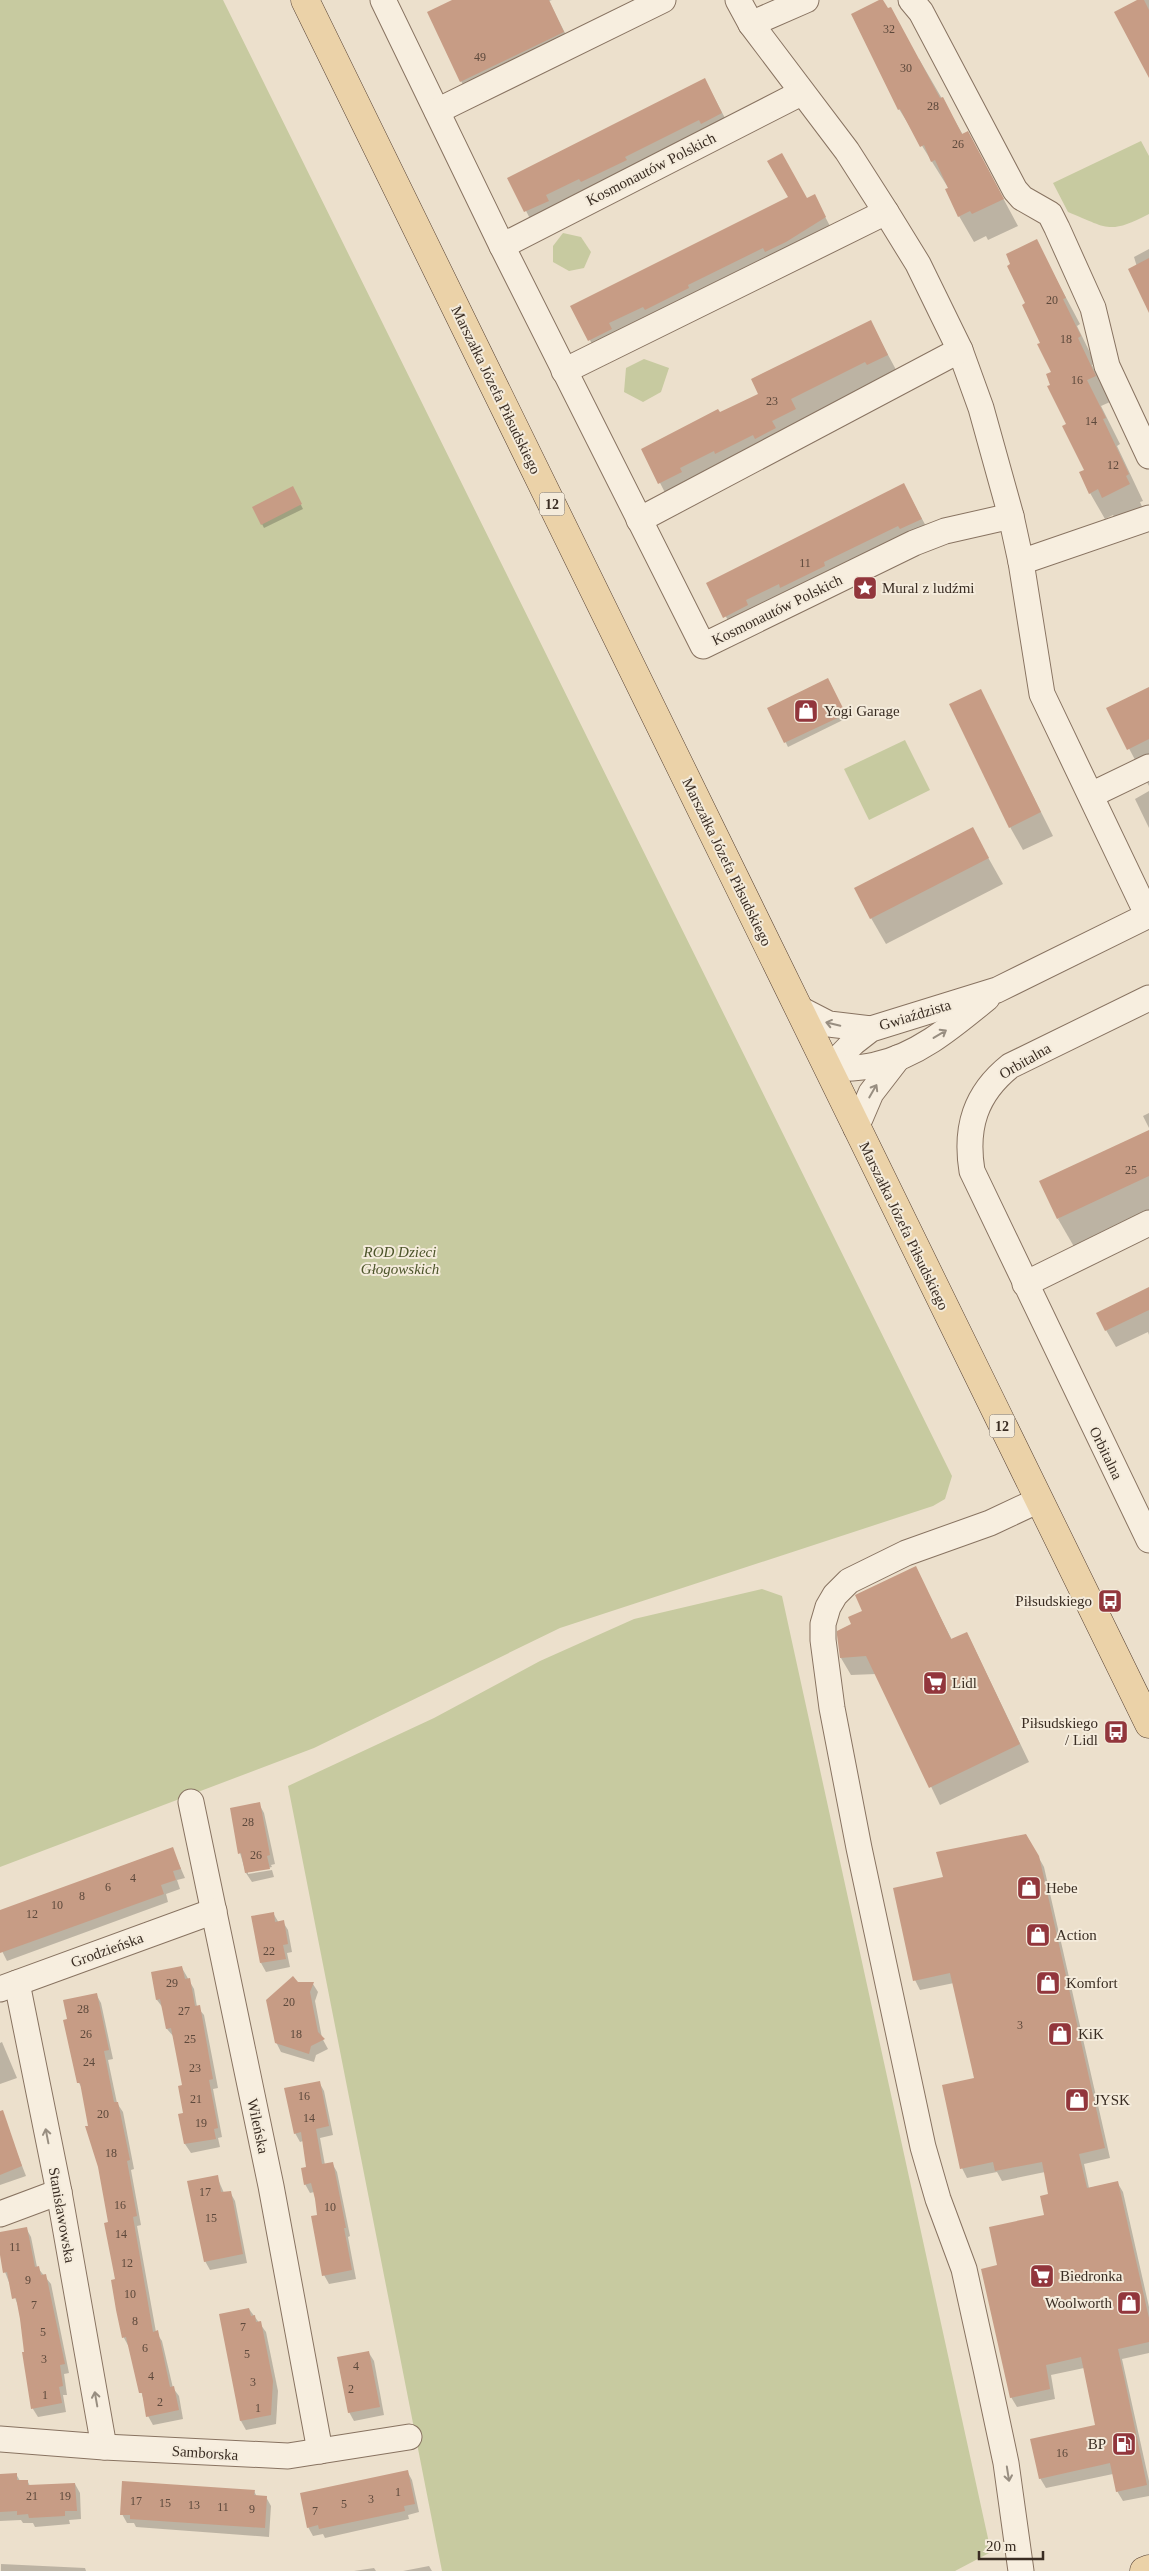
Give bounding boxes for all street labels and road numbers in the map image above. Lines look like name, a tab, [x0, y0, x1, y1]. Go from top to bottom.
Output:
street label: Kosmonautów Polskich	[584, 129, 719, 209]
street label: Marszałka Józefa Piłsudskiego	[448, 303, 544, 477]
road number: 12	[540, 492, 564, 516]
street label: Kosmonautów Polskich	[709, 571, 845, 649]
street label: Marszałka Józefa Piłsudskiego	[679, 775, 775, 949]
street label: Gwiaździsta	[877, 996, 953, 1033]
street label: Orbitalna	[996, 1040, 1054, 1082]
street label: Marszałka Józefa Piłsudskiego	[856, 1139, 952, 1313]
road number: 12	[990, 1414, 1014, 1438]
street label: Orbitalna	[1086, 1424, 1126, 1482]
street label: Grodzieńska	[69, 1929, 146, 1970]
street label: Wileńska	[244, 2097, 272, 2155]
street label: Stanisławowska	[46, 2166, 78, 2264]
street label: Samborska	[171, 2443, 239, 2463]

